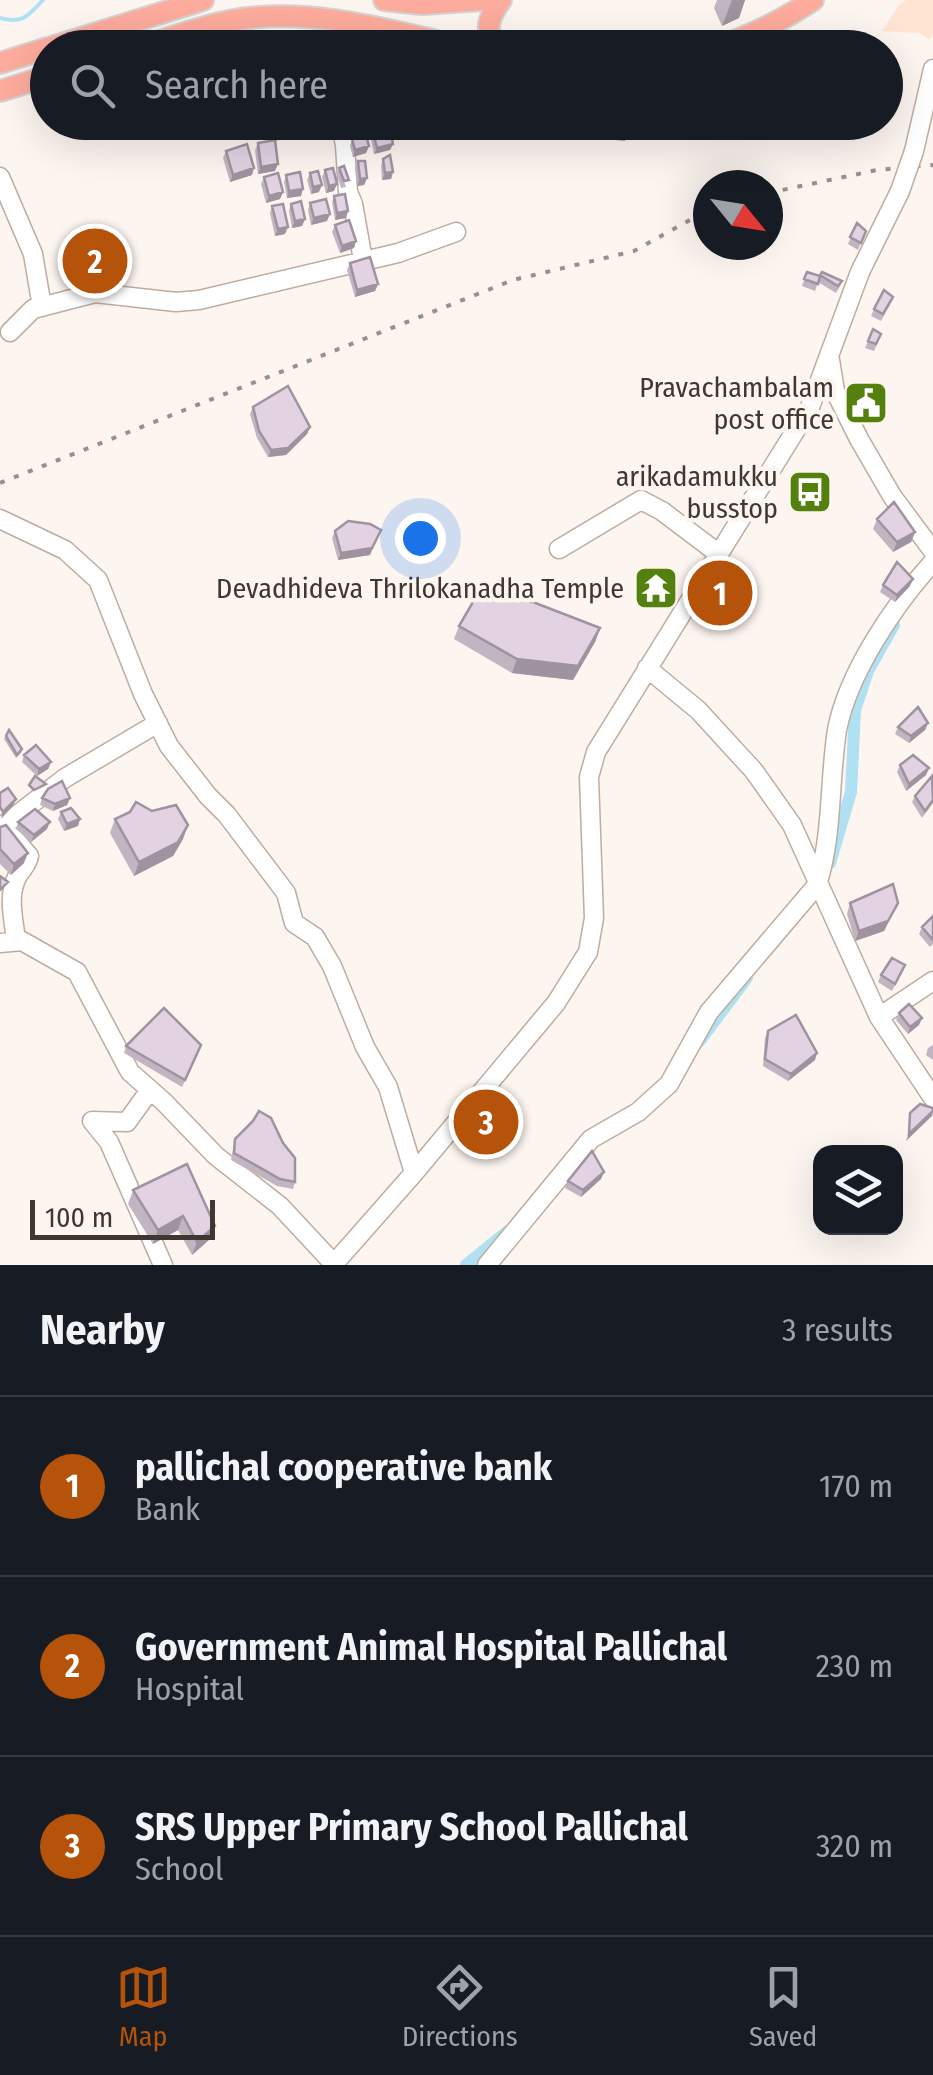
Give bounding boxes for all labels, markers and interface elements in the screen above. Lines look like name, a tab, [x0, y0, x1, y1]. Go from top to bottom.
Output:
search box	[30, 30, 903, 140]
icon: search	[65, 58, 120, 113]
text: Search here	[145, 62, 328, 108]
north arrow	[693, 170, 783, 260]
pin: 2	[62, 224, 128, 298]
place label: Pravachambalam post office	[639, 371, 834, 436]
public building icon: Pravachambalam post office	[843, 380, 889, 426]
place label: arikadamukku busstop	[616, 460, 778, 525]
bus stop icon: arikadamukku busstop	[787, 469, 833, 515]
your location	[395, 513, 446, 564]
pin: 1	[688, 556, 752, 630]
temple icon: Devadhideva Thrilokanadha Temple	[633, 565, 679, 611]
place label: Devadhideva Thrilokanadha Temple	[216, 572, 624, 605]
pin: 3	[454, 1084, 518, 1160]
map controls	[813, 1145, 903, 1235]
button: layers	[813, 1145, 903, 1235]
scale bar	[30, 1195, 215, 1240]
text: 100 m	[45, 1201, 113, 1234]
text: Nearby	[40, 1305, 165, 1355]
text: 3 results	[782, 1311, 893, 1349]
text: pallichal cooperative bank	[135, 1444, 552, 1490]
text: 1	[66, 1467, 79, 1505]
text: 170 m	[819, 1467, 893, 1505]
text: Bank	[135, 1490, 200, 1528]
text: Government Animal Hospital Pallichal	[135, 1624, 727, 1670]
text: 2	[65, 1647, 80, 1685]
text: 230 m	[816, 1647, 893, 1685]
text: Hospital	[135, 1670, 244, 1708]
text: SRS Upper Primary School Pallichal	[135, 1804, 688, 1850]
text: 3	[65, 1827, 80, 1865]
text: 320 m	[816, 1827, 893, 1865]
text: School	[135, 1850, 224, 1888]
tab: Map	[116, 1960, 171, 2053]
tab: Directions	[402, 1960, 518, 2053]
tab: Saved	[749, 1960, 817, 2053]

